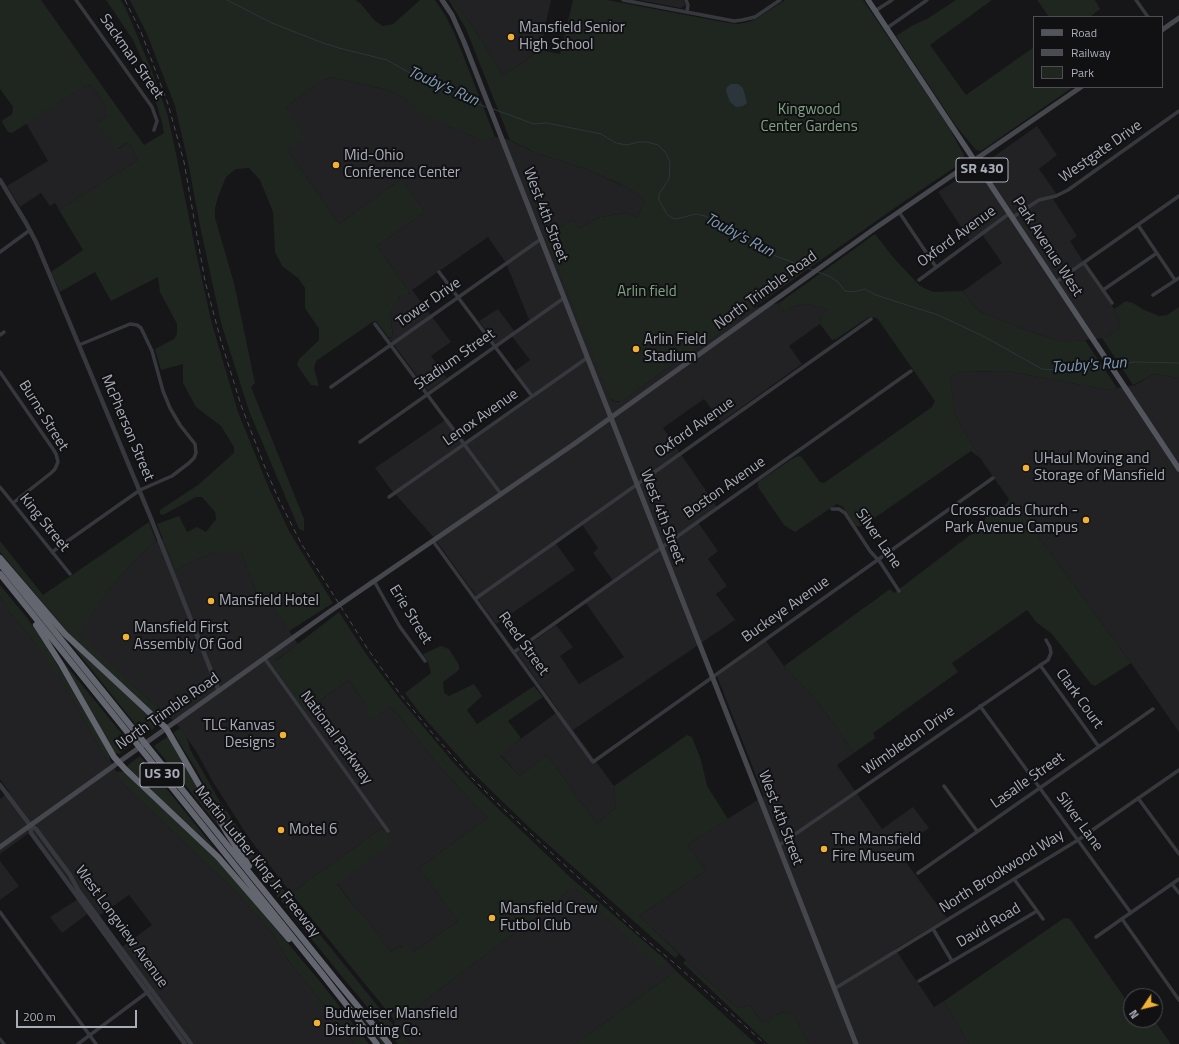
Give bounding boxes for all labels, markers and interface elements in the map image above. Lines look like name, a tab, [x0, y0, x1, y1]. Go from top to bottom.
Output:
street label: Sackman Street	[95, 11, 167, 103]
legend	[1033, 16, 1163, 88]
place label: Mansfield Senior High School	[519, 19, 625, 54]
text: Road	[1071, 23, 1097, 42]
marker: Mansfield Senior High School	[506, 32, 516, 42]
text: Railway	[1071, 43, 1111, 62]
water label: Touby's Run	[405, 63, 481, 111]
text: Park	[1071, 63, 1094, 82]
park label: Kingwood Center Gardens	[760, 101, 858, 136]
street label: Westgate Drive	[1056, 117, 1146, 187]
place label: Mid-Ohio Conference Center	[344, 147, 460, 182]
road number: SR 430	[956, 158, 1008, 182]
marker: Mid-Ohio Conference Center	[331, 160, 341, 170]
street label: West 4th Street	[519, 165, 571, 265]
street label: Park Avenue West	[1008, 194, 1086, 300]
street label: Oxford Avenue	[914, 203, 1000, 271]
water label: Touby's Run	[701, 210, 777, 262]
street label: North Trimble Road	[711, 248, 821, 334]
street label: Tower Drive	[393, 274, 465, 332]
park label: Arlin field	[617, 283, 677, 301]
street label: Stadium Street	[411, 326, 499, 394]
place label: Arlin Field Stadium	[644, 331, 706, 366]
marker: Arlin Field Stadium	[631, 344, 641, 354]
water label: Touby's Run	[1051, 354, 1127, 378]
street label: McPherson Street	[97, 372, 157, 484]
street label: Burns Street	[14, 378, 72, 454]
street label: Lenox Avenue	[440, 386, 522, 450]
street label: Oxford Avenue	[652, 394, 738, 462]
place label: UHaul Moving and Storage of Mansfield	[1034, 450, 1165, 485]
street label: Boston Avenue	[681, 453, 769, 523]
marker: UHaul Moving and Storage of Mansfield	[1021, 463, 1031, 473]
street label: West 4th Street	[636, 467, 688, 567]
street label: King Street	[15, 490, 73, 556]
place label: Crossroads Church - Park Avenue Campus	[945, 502, 1078, 537]
street label: Silver Lane	[851, 506, 905, 572]
marker: Crossroads Church - Park Avenue Campus	[1081, 515, 1091, 525]
street label: Buckeye Avenue	[739, 573, 833, 647]
street label: Erie Street	[385, 582, 435, 648]
place label: Mansfield Hotel	[219, 592, 319, 610]
marker: Mansfield Hotel	[206, 596, 216, 606]
street label: Reed Street	[494, 609, 552, 679]
place label: Mansfield First Assembly Of God	[134, 619, 242, 654]
marker: Mansfield First Assembly Of God	[121, 632, 131, 642]
street label: Clark Court	[1051, 666, 1107, 732]
street label: North Trimble Road	[113, 670, 223, 754]
street label: National Parkway	[296, 688, 376, 788]
street label: Wimbledon Drive	[860, 703, 958, 779]
place label: TLC Kanvas Designs	[203, 717, 275, 752]
marker: TLC Kanvas Designs	[278, 730, 288, 740]
street label: Lasalle Street	[988, 749, 1068, 813]
road number: US 30	[140, 763, 184, 787]
street label: West 4th Street	[754, 768, 806, 868]
street label: Martin Luther King Jr. Freeway	[190, 783, 324, 941]
street label: Silver Lane	[1052, 789, 1106, 855]
place label: Motel 6	[289, 821, 337, 839]
marker: Motel 6	[276, 825, 286, 835]
street label: North Brookwood Way	[936, 826, 1068, 918]
place label: The Mansfield Fire Museum	[832, 831, 921, 866]
marker: The Mansfield Fire Museum	[819, 844, 829, 854]
street label: West Longview Avenue	[71, 862, 171, 992]
place label: Mansfield Crew Futbol Club	[500, 900, 598, 935]
street label: David Road	[954, 900, 1024, 952]
marker: Mansfield Crew Futbol Club	[487, 913, 497, 923]
north arrow	[1123, 988, 1163, 1028]
scale bar	[18, 1002, 139, 1028]
place label: Budweiser Mansfield Distributing Co.	[325, 1005, 458, 1040]
text: 200 m	[23, 1007, 56, 1026]
text: N	[1125, 1007, 1143, 1022]
marker: Budweiser Mansfield Distributing Co.	[312, 1018, 322, 1028]

